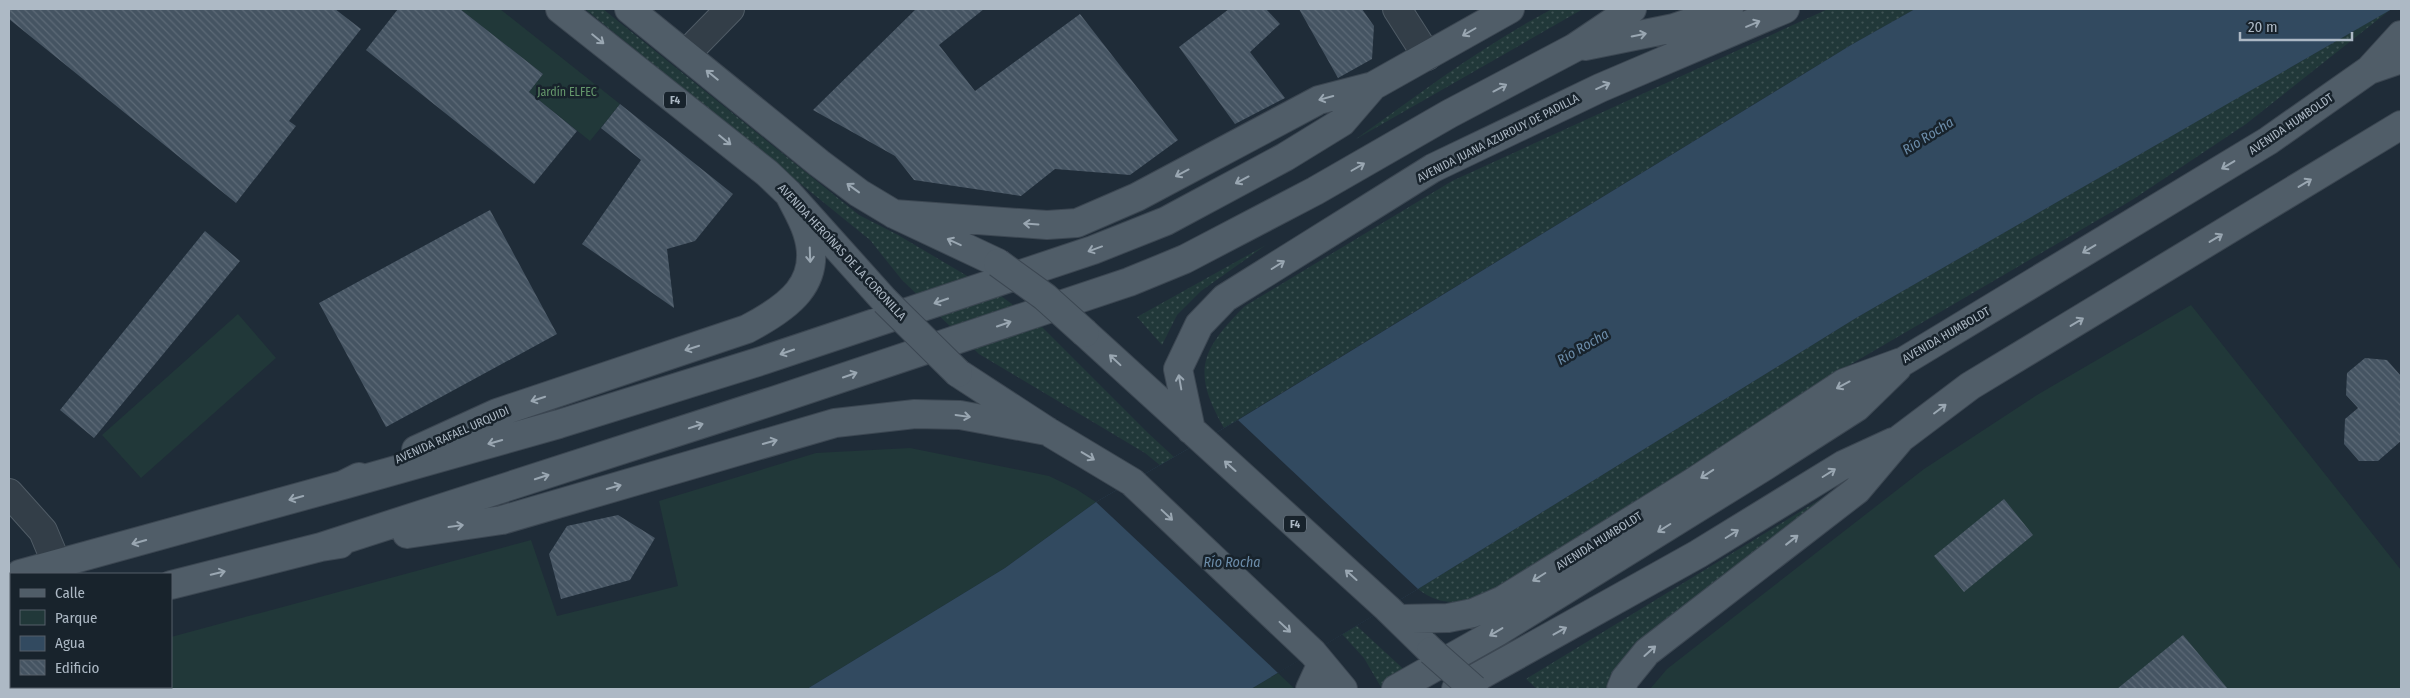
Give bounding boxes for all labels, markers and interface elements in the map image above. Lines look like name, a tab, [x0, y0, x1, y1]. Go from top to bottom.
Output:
scale bar	[2240, 10, 2352, 42]
one-way arrow	[1745, 18, 1760, 28]
text: 20 m	[2248, 18, 2278, 36]
one-way arrow	[1462, 28, 1476, 38]
one-way arrow	[1630, 30, 1646, 40]
one-way arrow	[591, 34, 604, 45]
one-way arrow	[706, 70, 719, 81]
one-way arrow	[1595, 81, 1610, 91]
one-way arrow	[1492, 83, 1507, 93]
park label: Jardín ELFEC	[537, 85, 597, 99]
street label: AVENIDA HUMBOLDT	[2246, 90, 2336, 157]
street label: AVENIDA JUANA AZURDUY DE PADILLA	[1415, 91, 1582, 185]
road number: F4	[664, 92, 686, 108]
one-way arrow	[1318, 94, 1334, 103]
water label: Río Rocha	[1899, 114, 1957, 158]
one-way arrow	[719, 135, 732, 146]
one-way arrow	[1350, 161, 1364, 171]
one-way arrow	[2222, 161, 2236, 171]
one-way arrow	[1174, 168, 1189, 178]
one-way arrow	[1235, 176, 1250, 185]
one-way arrow	[2297, 178, 2311, 188]
street label: AVENIDA HEROÍNAS DE LA CORONILLA	[775, 180, 910, 324]
one-way arrow	[846, 183, 860, 193]
one-way arrow	[1023, 219, 1039, 229]
one-way arrow	[2209, 232, 2223, 242]
one-way arrow	[946, 237, 961, 247]
one-way arrow	[1088, 245, 1103, 254]
one-way arrow	[2083, 245, 2097, 255]
one-way arrow	[805, 247, 815, 263]
one-way arrow	[1271, 259, 1285, 270]
one-way arrow	[933, 296, 949, 306]
street label: AVENIDA HUMBOLDT	[1900, 304, 1993, 366]
one-way arrow	[2069, 316, 2083, 326]
one-way arrow	[996, 319, 1012, 328]
water label: Río Rocha	[1554, 325, 1612, 369]
one-way arrow	[685, 343, 701, 353]
one-way arrow	[779, 348, 795, 358]
one-way arrow	[1109, 354, 1122, 366]
one-way arrow	[842, 370, 858, 380]
one-way arrow	[1175, 375, 1185, 391]
one-way arrow	[1836, 381, 1851, 390]
one-way arrow	[531, 395, 546, 404]
street label: AVENIDA RAFAEL URQUIDI	[393, 404, 511, 466]
one-way arrow	[1933, 404, 1947, 414]
one-way arrow	[955, 411, 971, 421]
one-way arrow	[688, 421, 704, 431]
one-way arrow	[761, 437, 777, 447]
one-way arrow	[487, 438, 503, 448]
one-way arrow	[1081, 452, 1095, 462]
one-way arrow	[1224, 460, 1237, 472]
one-way arrow	[1700, 468, 1714, 479]
one-way arrow	[1822, 468, 1836, 478]
one-way arrow	[533, 472, 549, 481]
one-way arrow	[605, 482, 621, 492]
one-way arrow	[288, 493, 304, 503]
one-way arrow	[1161, 509, 1173, 521]
street label: AVENIDA HUMBOLDT	[1553, 509, 1645, 573]
road number: F4	[1284, 516, 1306, 532]
one-way arrow	[448, 521, 464, 531]
one-way arrow	[1658, 523, 1672, 533]
one-way arrow	[1724, 528, 1738, 538]
one-way arrow	[1785, 535, 1798, 546]
one-way arrow	[132, 537, 148, 547]
water label: Río Rocha	[1204, 554, 1260, 571]
one-way arrow	[210, 568, 226, 577]
one-way arrow	[1344, 569, 1357, 581]
one-way arrow	[1532, 572, 1546, 583]
legend	[10, 573, 172, 688]
text: Calle	[55, 584, 85, 602]
text: Parque	[55, 609, 98, 627]
one-way arrow	[1279, 621, 1291, 633]
one-way arrow	[1552, 626, 1567, 636]
one-way arrow	[1490, 627, 1504, 637]
text: Agua	[55, 634, 85, 652]
one-way arrow	[1643, 645, 1656, 656]
text: Edificio	[55, 659, 100, 677]

